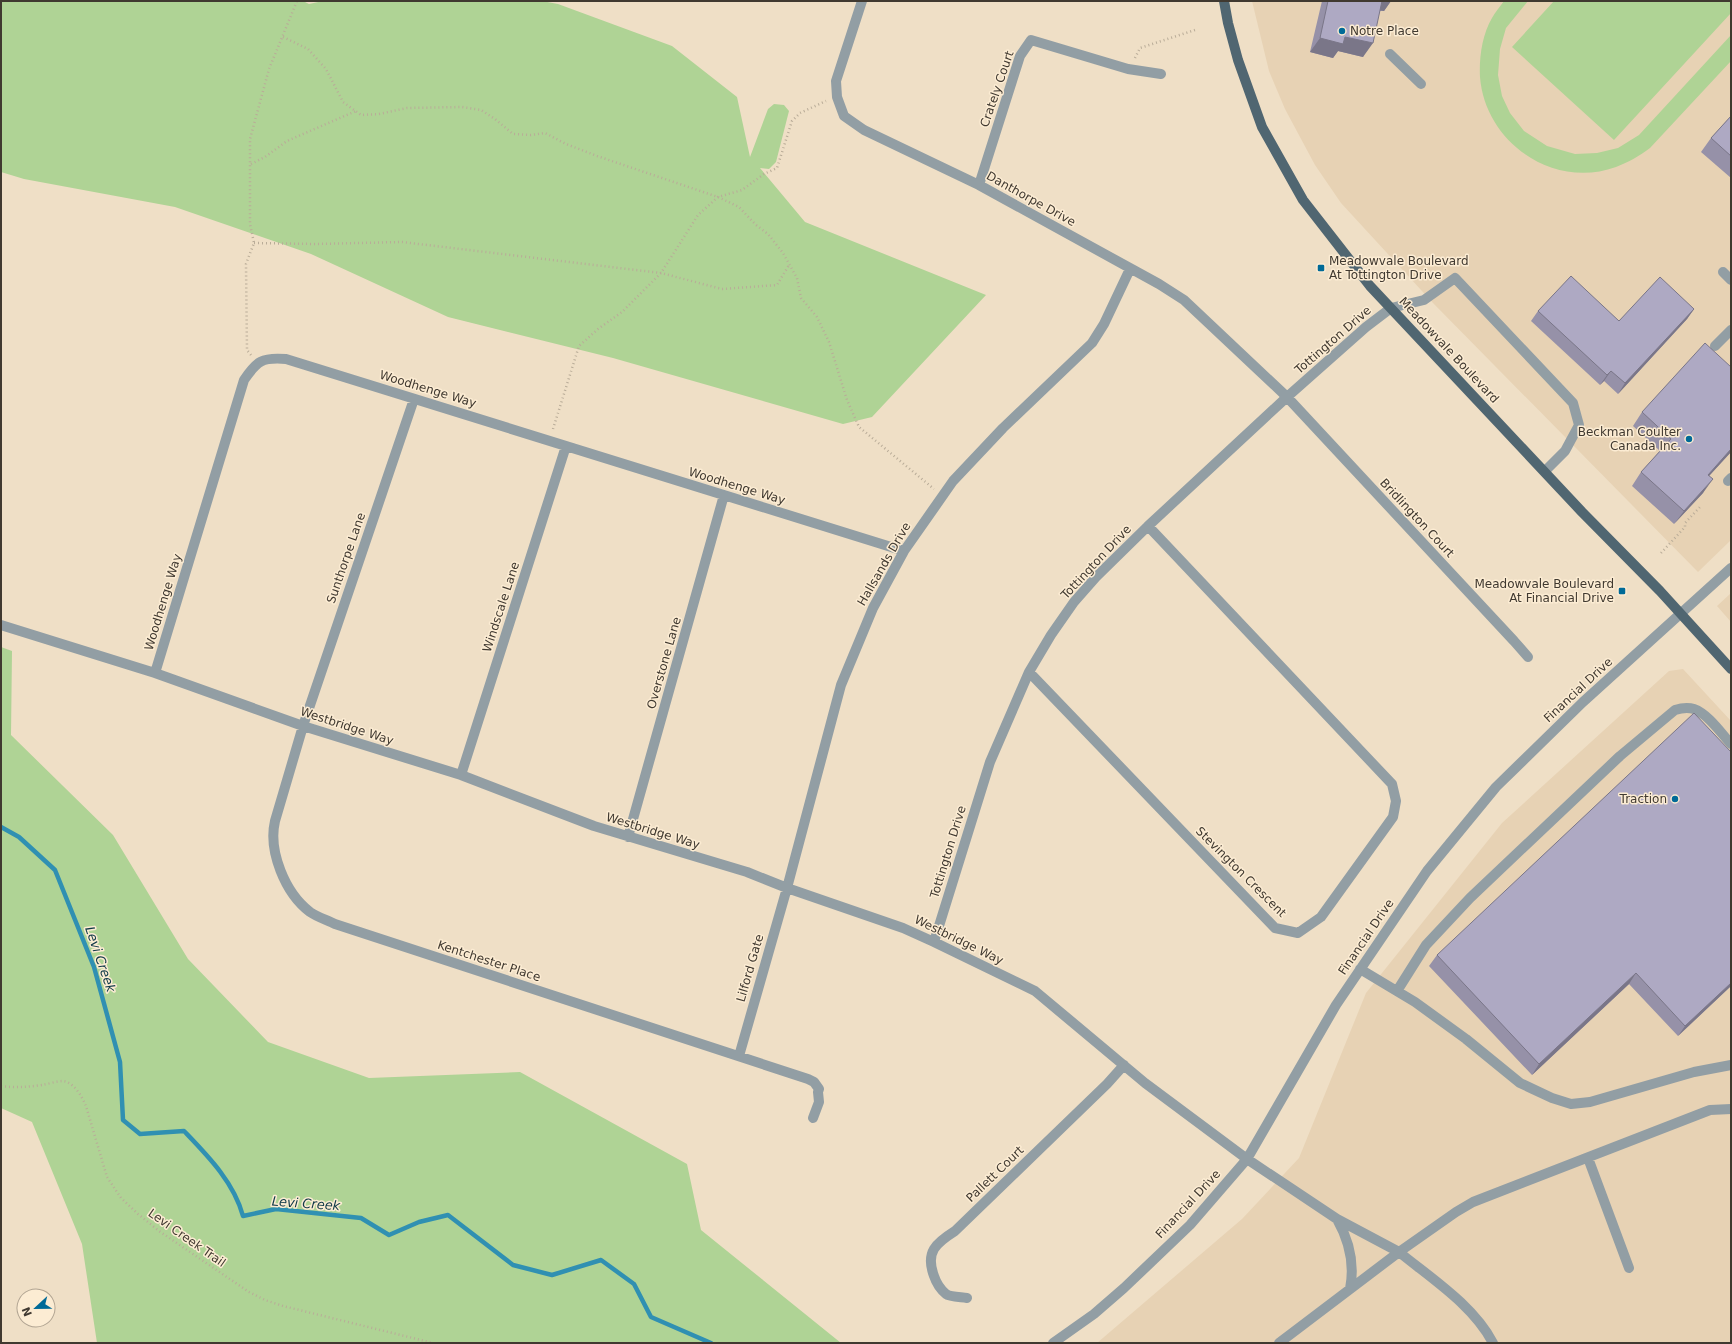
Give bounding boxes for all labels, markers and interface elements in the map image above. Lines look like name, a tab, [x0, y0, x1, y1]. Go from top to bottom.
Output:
place label: Notre Place	[1350, 24, 1419, 38]
marker: Notre Place	[1337, 26, 1347, 36]
street label: Crately Court	[977, 49, 1017, 129]
street label: Danthorpe Drive	[984, 169, 1078, 229]
place label: Meadowvale Boulevard At Tottington Drive	[1329, 254, 1469, 282]
marker: Meadowvale Boulevard At Tottington Drive	[1316, 263, 1326, 273]
street label: Meadowvale Boulevard	[1396, 294, 1502, 406]
street label: Tottington Drive	[1291, 303, 1374, 377]
street label: Woodhenge Way	[378, 368, 478, 410]
place label: Beckman Coulter Canada Inc.	[1578, 425, 1681, 453]
marker: Beckman Coulter Canada Inc.	[1684, 434, 1694, 444]
street label: Woodhenge Way	[687, 465, 787, 507]
street label: Bridlington Court	[1377, 476, 1457, 560]
street label: Sunthorpe Lane	[324, 511, 368, 605]
street label: Hallsands Drive	[854, 520, 914, 608]
street label: Tottington Drive	[1057, 522, 1134, 603]
street label: Woodhenge Way	[142, 552, 184, 652]
street label: Windscale Lane	[480, 560, 522, 654]
place label: Meadowvale Boulevard At Financial Drive	[1474, 577, 1614, 605]
marker: Meadowvale Boulevard At Financial Drive	[1617, 586, 1627, 596]
street label: Overstone Lane	[644, 615, 684, 711]
street label: Financial Drive	[1541, 655, 1615, 725]
street label: Westbridge Way	[299, 704, 395, 748]
place label: Traction	[1619, 792, 1667, 806]
marker: Traction	[1670, 794, 1680, 804]
street label: Tottington Drive	[927, 804, 969, 901]
street label: Westbridge Way	[604, 810, 702, 852]
street label: Stevington Crescent	[1193, 824, 1289, 920]
street label: Financial Drive	[1335, 896, 1397, 978]
street label: Westbridge Way	[912, 912, 1006, 968]
water label: Levi Creek	[82, 924, 119, 994]
street label: Lilford Gate	[734, 933, 766, 1003]
street label: Kentchester Place	[436, 938, 542, 984]
street label: Pallett Court	[963, 1143, 1027, 1205]
street label: Financial Drive	[1153, 1167, 1223, 1241]
water label: Levi Creek	[271, 1194, 341, 1213]
street label: Levi Creek Trail	[146, 1206, 228, 1270]
north arrow	[16, 1288, 56, 1328]
text: N	[19, 1305, 35, 1318]

